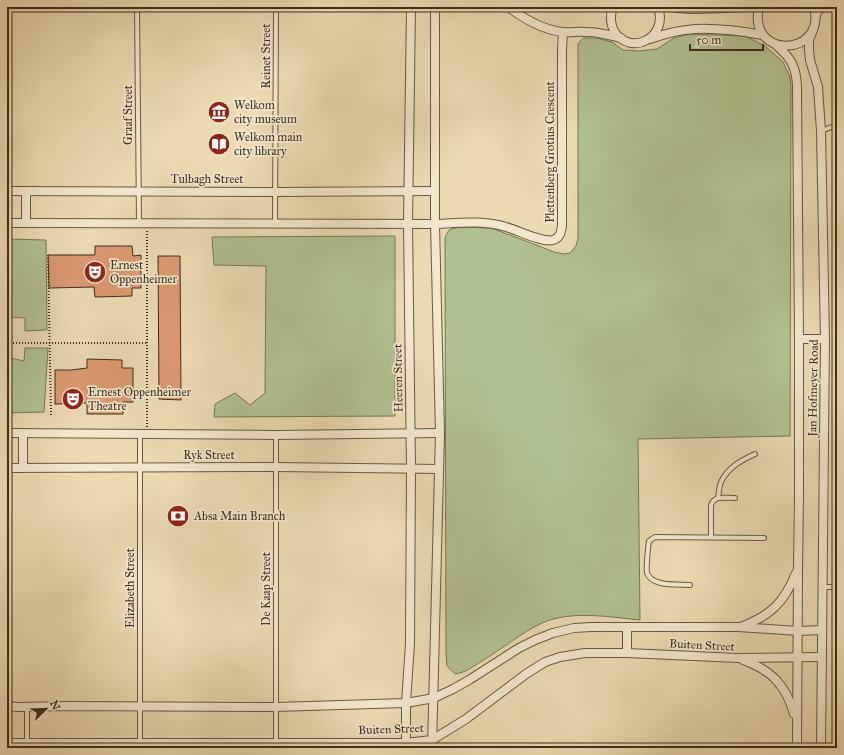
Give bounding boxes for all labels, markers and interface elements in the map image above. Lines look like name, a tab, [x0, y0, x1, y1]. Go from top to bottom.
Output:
street label: Reinet Street	[259, 23, 273, 88]
scale bar	[690, 26, 763, 52]
text: 50 m	[696, 33, 721, 47]
street label: Plettenberg Grotius Crescent	[543, 81, 558, 223]
street label: Graaf Street	[121, 84, 135, 145]
place label: Welkom city museum	[234, 98, 297, 126]
museum icon: Welkom city museum	[206, 99, 232, 125]
place label: Welkom main city library	[234, 130, 303, 158]
library icon: Welkom main city library	[206, 131, 232, 157]
street label: Tulbagh Street	[170, 172, 244, 187]
place label: Ernest Oppenheimer	[110, 258, 178, 286]
theatre icon: Ernest Oppenheimer	[82, 259, 108, 285]
street label: Jan Hofmeyer Road	[805, 339, 822, 439]
street label: Heeren Street	[390, 343, 406, 412]
place label: Ernest Oppenheimer Theatre	[88, 385, 191, 413]
theatre icon: Ernest Oppenheimer Theatre	[60, 386, 86, 412]
street label: Ryk Street	[183, 448, 236, 462]
bank icon: Absa Main Branch	[165, 503, 191, 529]
place label: Absa Main Branch	[193, 509, 286, 523]
street label: Elizabeth Street	[123, 547, 137, 628]
street label: De Kaap Street	[259, 551, 273, 626]
street label: Buiten Street	[669, 636, 736, 654]
north arrow	[26, 689, 66, 729]
text: N	[47, 698, 63, 713]
street label: Buiten Street	[358, 721, 425, 737]

